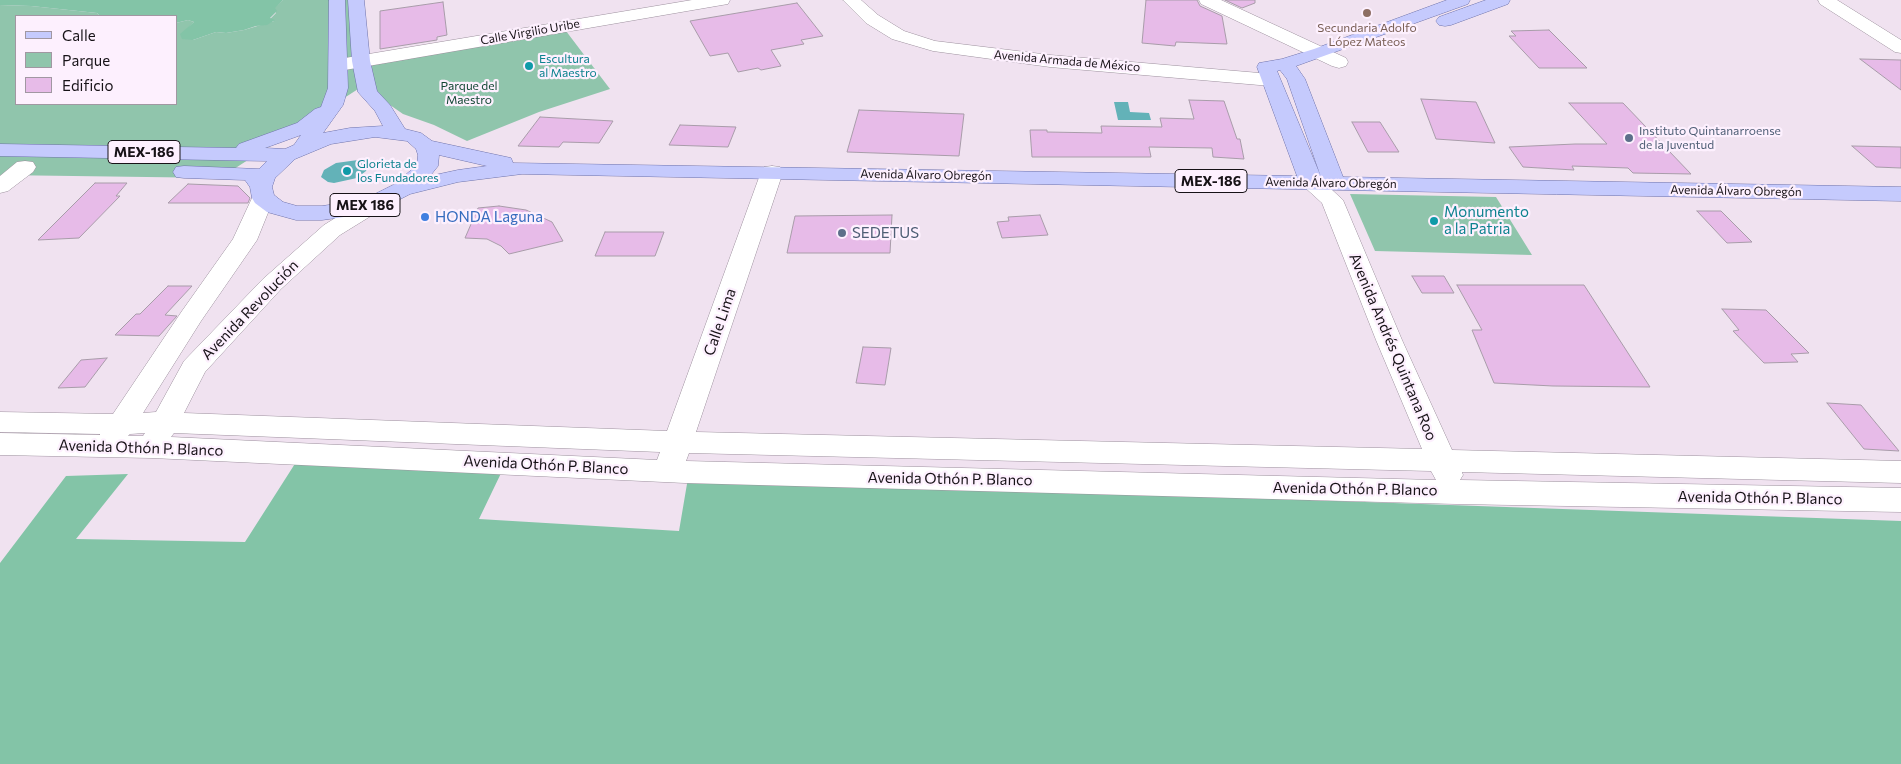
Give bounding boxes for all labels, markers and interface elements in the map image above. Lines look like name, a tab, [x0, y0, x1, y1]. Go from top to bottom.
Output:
marker: Secundaria Adolfo López Mateos	[1361, 7, 1373, 19]
legend	[15, 15, 178, 105]
street label: Calle Virgilio Uribe	[479, 16, 581, 48]
place label: Secundaria Adolfo López Mateos	[1317, 21, 1417, 49]
text: Calle	[62, 26, 96, 44]
street label: Avenida Armada de México	[993, 47, 1141, 75]
text: Parque	[62, 51, 110, 69]
place label: Escultura al Maestro	[539, 52, 597, 80]
marker: Escultura al Maestro	[523, 60, 535, 72]
text: Edificio	[62, 76, 113, 94]
park label: Parque del Maestro	[440, 79, 498, 107]
place label: Instituto Quintanarroense de la Juventud	[1639, 124, 1781, 152]
marker: Instituto Quintanarroense de la Juventud	[1623, 132, 1635, 144]
road number: MEX-186	[108, 140, 180, 163]
place label: Glorieta de los Fundadores	[357, 157, 439, 185]
marker: Glorieta de los Fundadores	[341, 165, 353, 177]
street label: Avenida Álvaro Obregón	[860, 167, 992, 183]
road number: MEX-186	[1175, 170, 1247, 192]
street label: Avenida Álvaro Obregón	[1265, 175, 1397, 191]
street label: Avenida Álvaro Obregón	[1670, 183, 1802, 199]
road number: MEX 186	[330, 194, 400, 216]
place label: Monumento a la Patria	[1444, 203, 1529, 238]
place label: HONDA Laguna	[435, 208, 543, 226]
marker: HONDA Laguna	[419, 211, 431, 223]
marker: Monumento a la Patria	[1428, 215, 1440, 227]
place label: SEDETUS	[852, 224, 919, 242]
marker: SEDETUS	[836, 227, 848, 239]
street label: Avenida Andrés Quintana Roo	[1345, 251, 1441, 443]
street label: Avenida Revolución	[198, 256, 302, 364]
street label: Calle Lima	[700, 286, 740, 358]
street label: Avenida Othón P. Blanco	[58, 436, 224, 460]
street label: Avenida Othón P. Blanco	[463, 452, 629, 478]
street label: Avenida Othón P. Blanco	[867, 469, 1033, 489]
street label: Avenida Othón P. Blanco	[1272, 479, 1438, 499]
street label: Avenida Othón P. Blanco	[1677, 488, 1843, 508]

